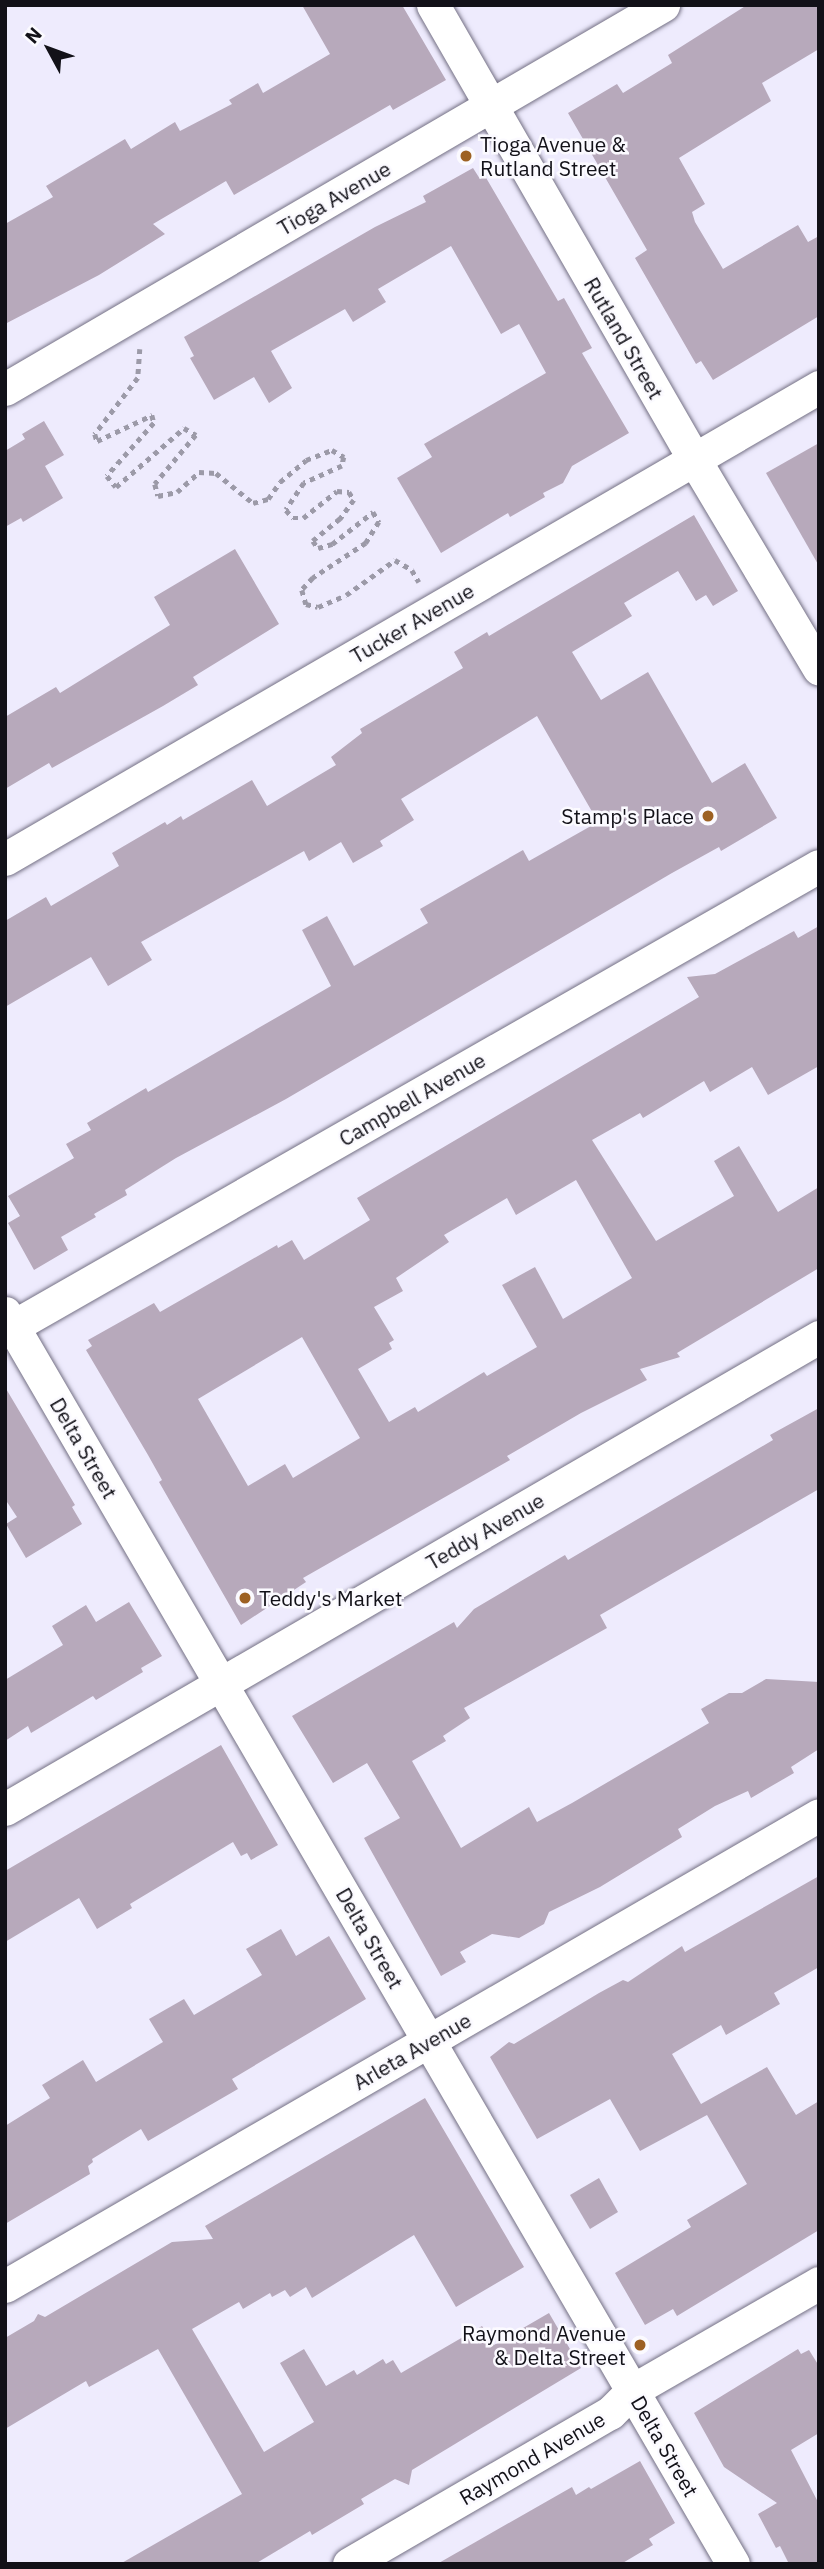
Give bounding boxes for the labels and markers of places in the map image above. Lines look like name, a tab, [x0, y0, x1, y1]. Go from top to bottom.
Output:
place label: Tioga Avenue & Rutland Street	[480, 131, 626, 181]
marker: Tioga Avenue & Rutland Street	[458, 148, 474, 164]
place label: Stamp's Place	[561, 803, 694, 829]
marker: Stamp's Place	[700, 808, 716, 824]
place label: Teddy's Market	[259, 1585, 402, 1611]
marker: Teddy's Market	[237, 1590, 253, 1606]
place label: Raymond Avenue & Delta Street	[462, 2320, 626, 2370]
marker: Raymond Avenue & Delta Street	[632, 2337, 648, 2353]

